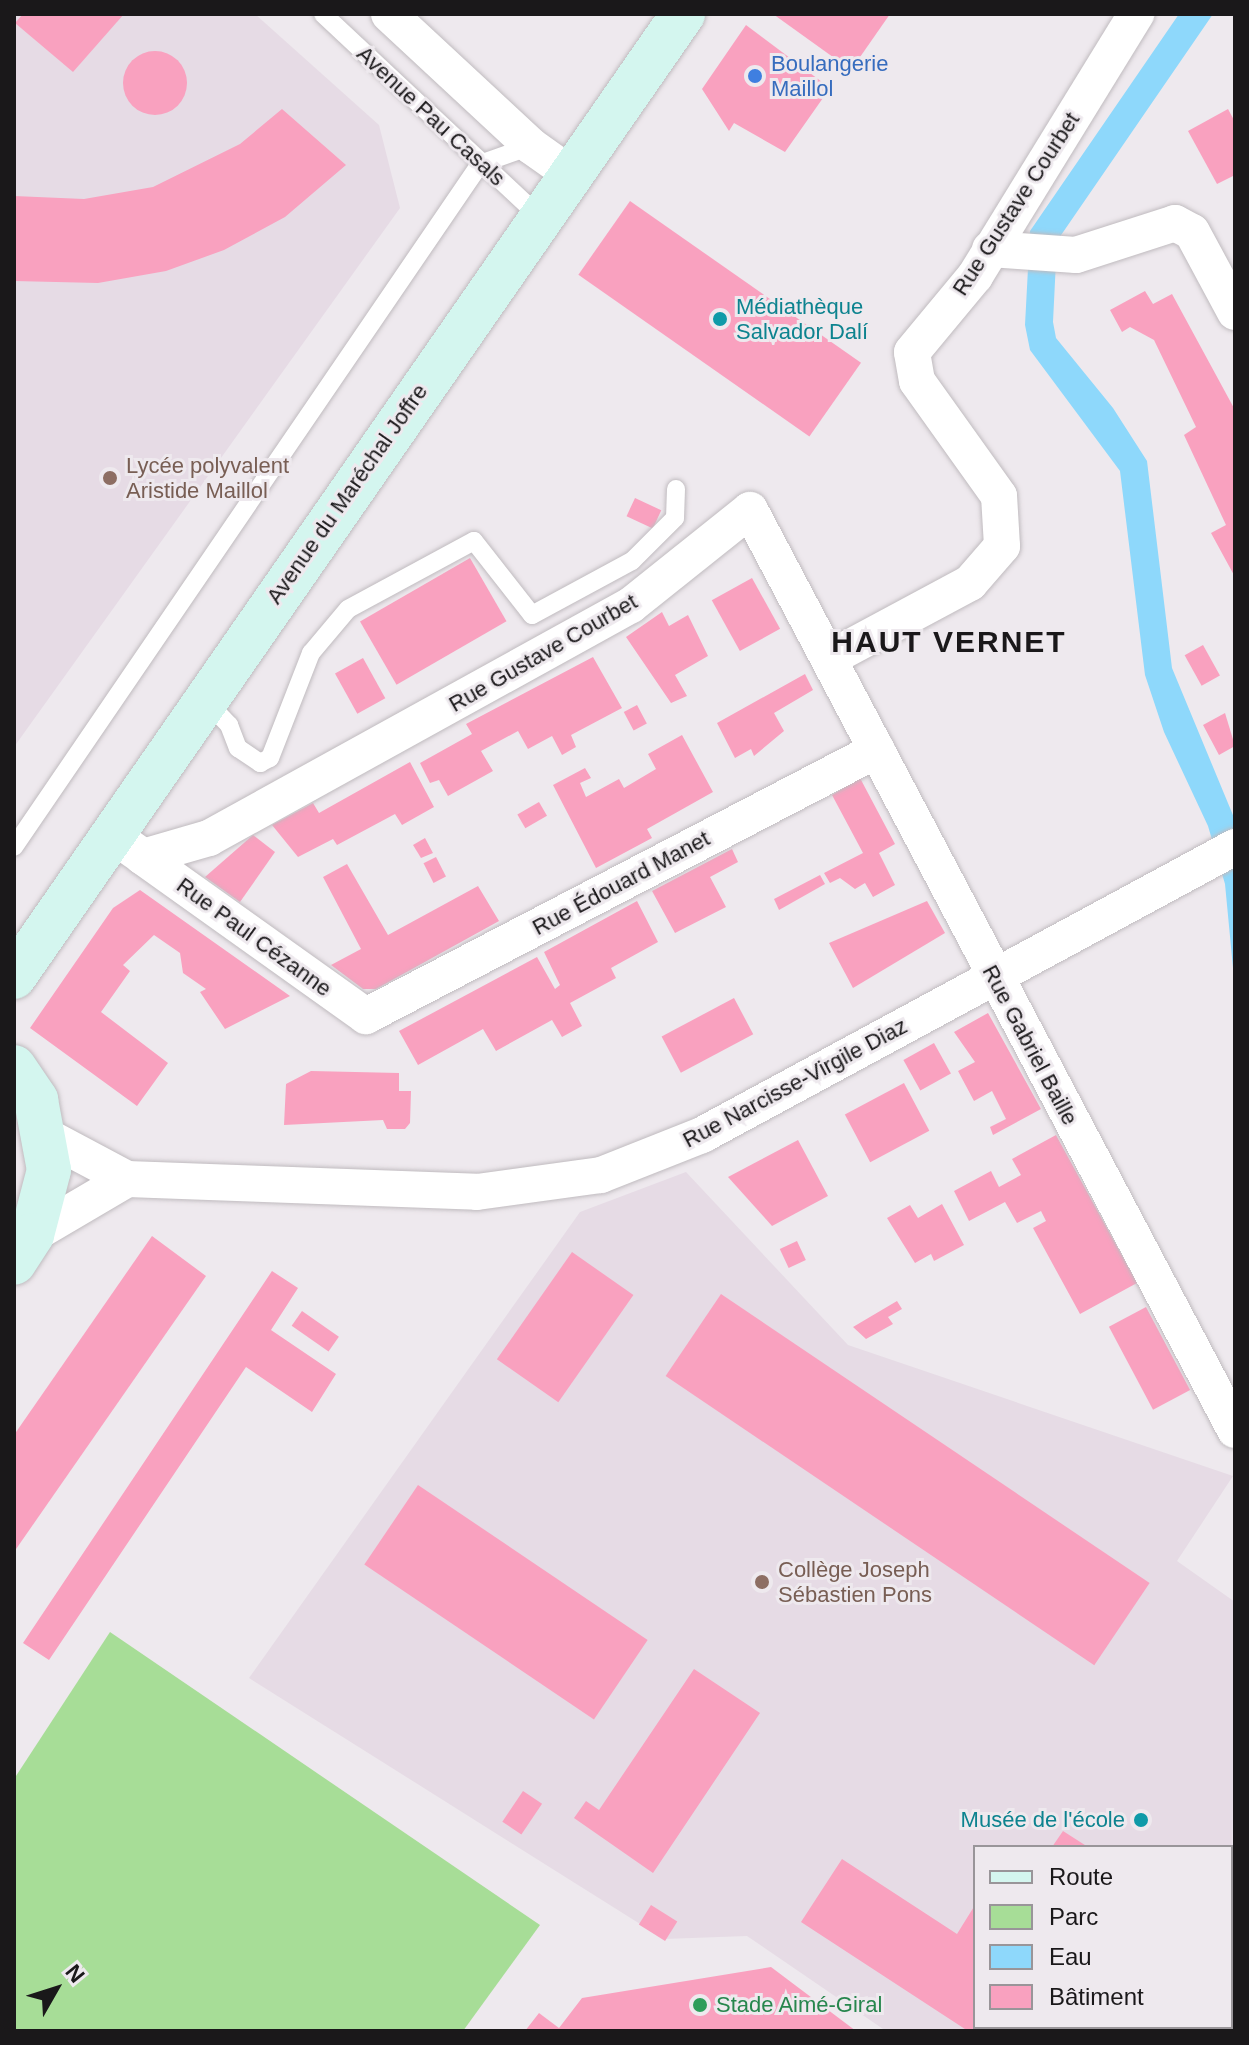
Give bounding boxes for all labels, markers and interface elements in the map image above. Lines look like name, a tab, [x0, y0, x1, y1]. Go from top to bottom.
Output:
street label: Avenue Pau Casals	[351, 41, 511, 191]
place label: Boulangerie Maillol	[771, 50, 888, 102]
marker: Boulangerie Maillol	[746, 67, 764, 85]
street label: Rue Gustave Courbet	[947, 108, 1085, 300]
place label: Médiathèque Salvador Dalí	[736, 293, 868, 344]
marker: Médiathèque Salvador Dalí	[711, 310, 729, 328]
street label: Avenue du Maréchal Joffre	[261, 379, 433, 609]
place label: Lycée polyvalent Aristide Maillol	[126, 452, 289, 504]
marker: Lycée polyvalent Aristide Maillol	[101, 469, 119, 487]
street label: Rue Gustave Courbet	[444, 588, 642, 718]
district label: HAUT VERNET	[831, 624, 1067, 660]
street label: Rue Édouard Manet	[528, 825, 714, 941]
street label: Rue Paul Cézanne	[172, 872, 336, 1002]
street label: Rue Gabriel Baille	[977, 961, 1083, 1129]
street label: Rue Narcisse-Virgile Diaz	[678, 1013, 912, 1153]
place label: Collège Joseph Sébastien Pons	[778, 1556, 932, 1608]
marker: Collège Joseph Sébastien Pons	[753, 1573, 771, 1591]
place label: Musée de l'école	[961, 1807, 1125, 1833]
marker: Musée de l'école	[1132, 1811, 1150, 1829]
legend	[973, 1845, 1233, 2029]
text: Route	[1049, 1863, 1113, 1890]
text: Parc	[1049, 1903, 1098, 1930]
text: Eau	[1049, 1943, 1092, 1970]
north arrow	[16, 1949, 96, 2029]
text: N	[60, 1960, 90, 1988]
text: Bâtiment	[1049, 1983, 1144, 2010]
place label: Stade Aimé-Giral	[716, 1992, 884, 2018]
marker: Stade Aimé-Giral	[691, 1996, 709, 2014]

